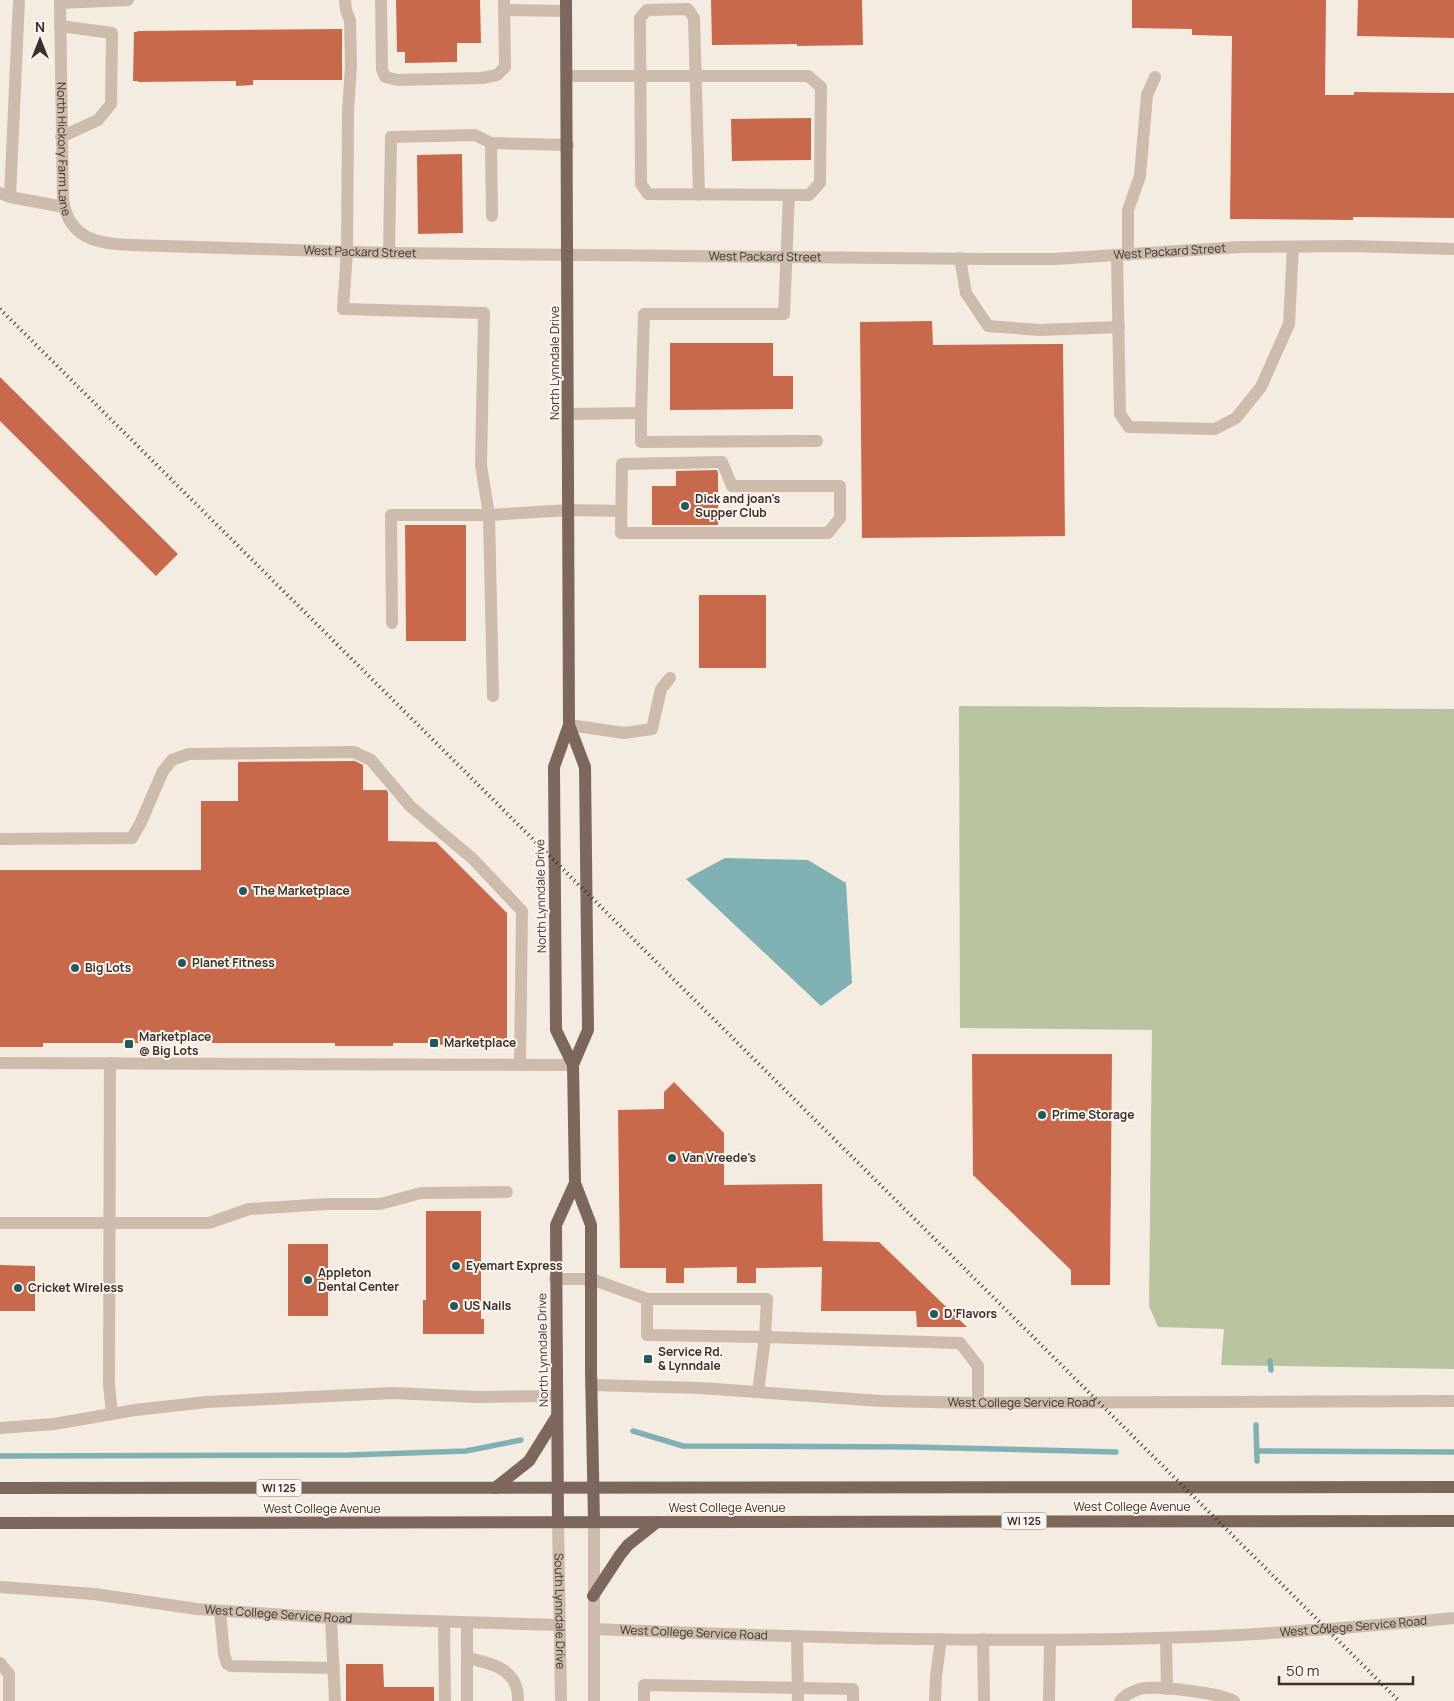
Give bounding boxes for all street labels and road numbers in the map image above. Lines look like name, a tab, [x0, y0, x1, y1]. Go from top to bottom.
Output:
street label: North Hickory Farm Lane	[53, 82, 76, 218]
street label: West Packard Street	[1113, 239, 1227, 263]
street label: West Packard Street	[303, 241, 417, 261]
street label: West Packard Street	[708, 247, 822, 265]
street label: North Lynndale Drive	[546, 306, 563, 420]
street label: North Lynndale Drive	[531, 839, 550, 953]
street label: North Lynndale Drive	[533, 1293, 552, 1407]
street label: West College Service Road	[947, 1393, 1095, 1411]
road number: WI 125	[256, 1480, 302, 1496]
street label: West College Avenue	[1074, 1498, 1190, 1515]
street label: West College Avenue	[669, 1499, 785, 1516]
street label: West College Avenue	[264, 1500, 380, 1517]
road number: WI 125	[1002, 1512, 1046, 1530]
street label: South Lynndale Drive	[551, 1553, 569, 1669]
street label: West College Service Road	[204, 1601, 353, 1627]
street label: West College Service Road	[1279, 1611, 1428, 1640]
street label: West College Service Road	[620, 1621, 768, 1643]

